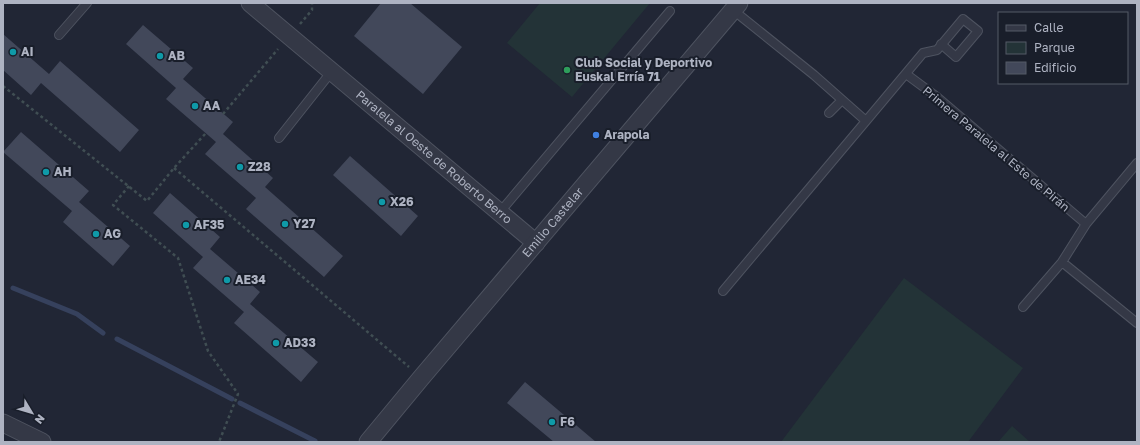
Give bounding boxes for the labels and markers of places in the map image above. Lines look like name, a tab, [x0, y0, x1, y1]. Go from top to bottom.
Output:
place label: AI	[21, 44, 34, 59]
marker: AI	[8, 47, 18, 57]
place label: AB	[168, 48, 186, 63]
marker: AB	[155, 51, 165, 61]
place label: Club Social y Deportivo Euskal Erría 71	[575, 55, 712, 84]
marker: Club Social y Deportivo Euskal Erría 71	[562, 65, 572, 75]
place label: AA	[203, 98, 221, 113]
marker: AA	[190, 101, 200, 111]
place label: Arapola	[604, 127, 650, 142]
marker: Arapola	[591, 130, 601, 140]
place label: Z28	[248, 159, 271, 174]
marker: Z28	[235, 162, 245, 172]
place label: AH	[54, 164, 72, 179]
marker: AH	[41, 167, 51, 177]
place label: X26	[390, 194, 414, 209]
marker: X26	[377, 197, 387, 207]
place label: Y27	[293, 216, 316, 231]
place label: AF35	[194, 217, 224, 232]
marker: Y27	[280, 219, 290, 229]
marker: AF35	[181, 220, 191, 230]
place label: AG	[104, 226, 121, 241]
marker: AG	[91, 229, 101, 239]
place label: AE34	[235, 272, 266, 287]
marker: AE34	[222, 275, 232, 285]
place label: AD33	[284, 335, 316, 350]
marker: AD33	[271, 338, 281, 348]
place label: F6	[560, 414, 575, 429]
marker: F6	[547, 417, 557, 427]

